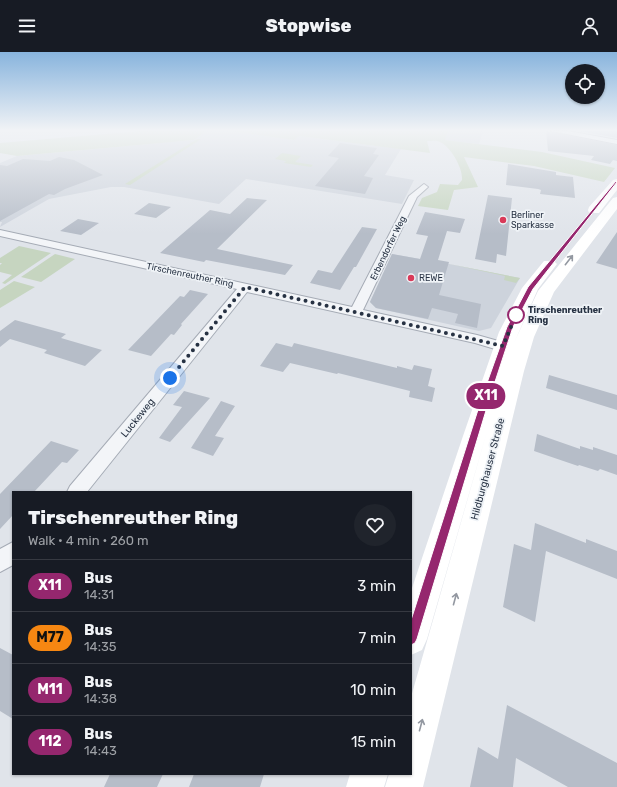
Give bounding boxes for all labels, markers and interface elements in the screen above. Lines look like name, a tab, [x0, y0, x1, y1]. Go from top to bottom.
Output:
icon: menu	[16, 15, 38, 37]
text: Stopwise	[266, 15, 351, 37]
icon: person	[579, 15, 601, 37]
map controls	[565, 64, 605, 104]
button: locate	[565, 64, 605, 104]
place label: Berliner Sparkasse	[511, 210, 554, 230]
street label: Erbendorfer Weg	[368, 214, 408, 282]
marker: Berliner Sparkasse	[498, 215, 508, 225]
one-way arrow	[565, 254, 574, 265]
street label: Tirschenreuther Ring	[146, 261, 234, 289]
marker: REWE	[406, 273, 416, 283]
place label: REWE	[419, 273, 443, 283]
place label: Tirschenreuther Ring	[528, 305, 602, 326]
marker: Tirschenreuther Ring	[507, 306, 525, 324]
your location	[160, 368, 180, 388]
line badge: X11	[463, 383, 509, 409]
text: X11	[474, 387, 498, 404]
street label: Luckeweg	[119, 396, 157, 440]
street label: Hildburghauser Straße	[469, 416, 507, 521]
button: heart	[354, 504, 396, 546]
text: Tirschenreuther Ring	[28, 506, 238, 529]
text: Walk · 4 min · 260 m	[28, 533, 149, 548]
text: Bus	[84, 569, 112, 587]
text: X11	[38, 577, 62, 594]
text: 3 min	[357, 577, 396, 595]
text: 14:31	[84, 587, 114, 602]
one-way arrow	[451, 593, 459, 606]
text: Bus	[84, 621, 112, 639]
text: M77	[36, 629, 64, 646]
text: 7 min	[359, 629, 396, 647]
text: 14:35	[84, 639, 117, 654]
text: Bus	[84, 673, 112, 691]
text: M11	[37, 681, 63, 698]
text: 10 min	[350, 681, 396, 699]
text: 14:38	[84, 691, 117, 706]
one-way arrow	[418, 718, 425, 731]
text: Bus	[84, 725, 112, 743]
text: 112	[38, 733, 62, 750]
text: 15 min	[351, 733, 396, 751]
text: 14:43	[84, 743, 117, 758]

